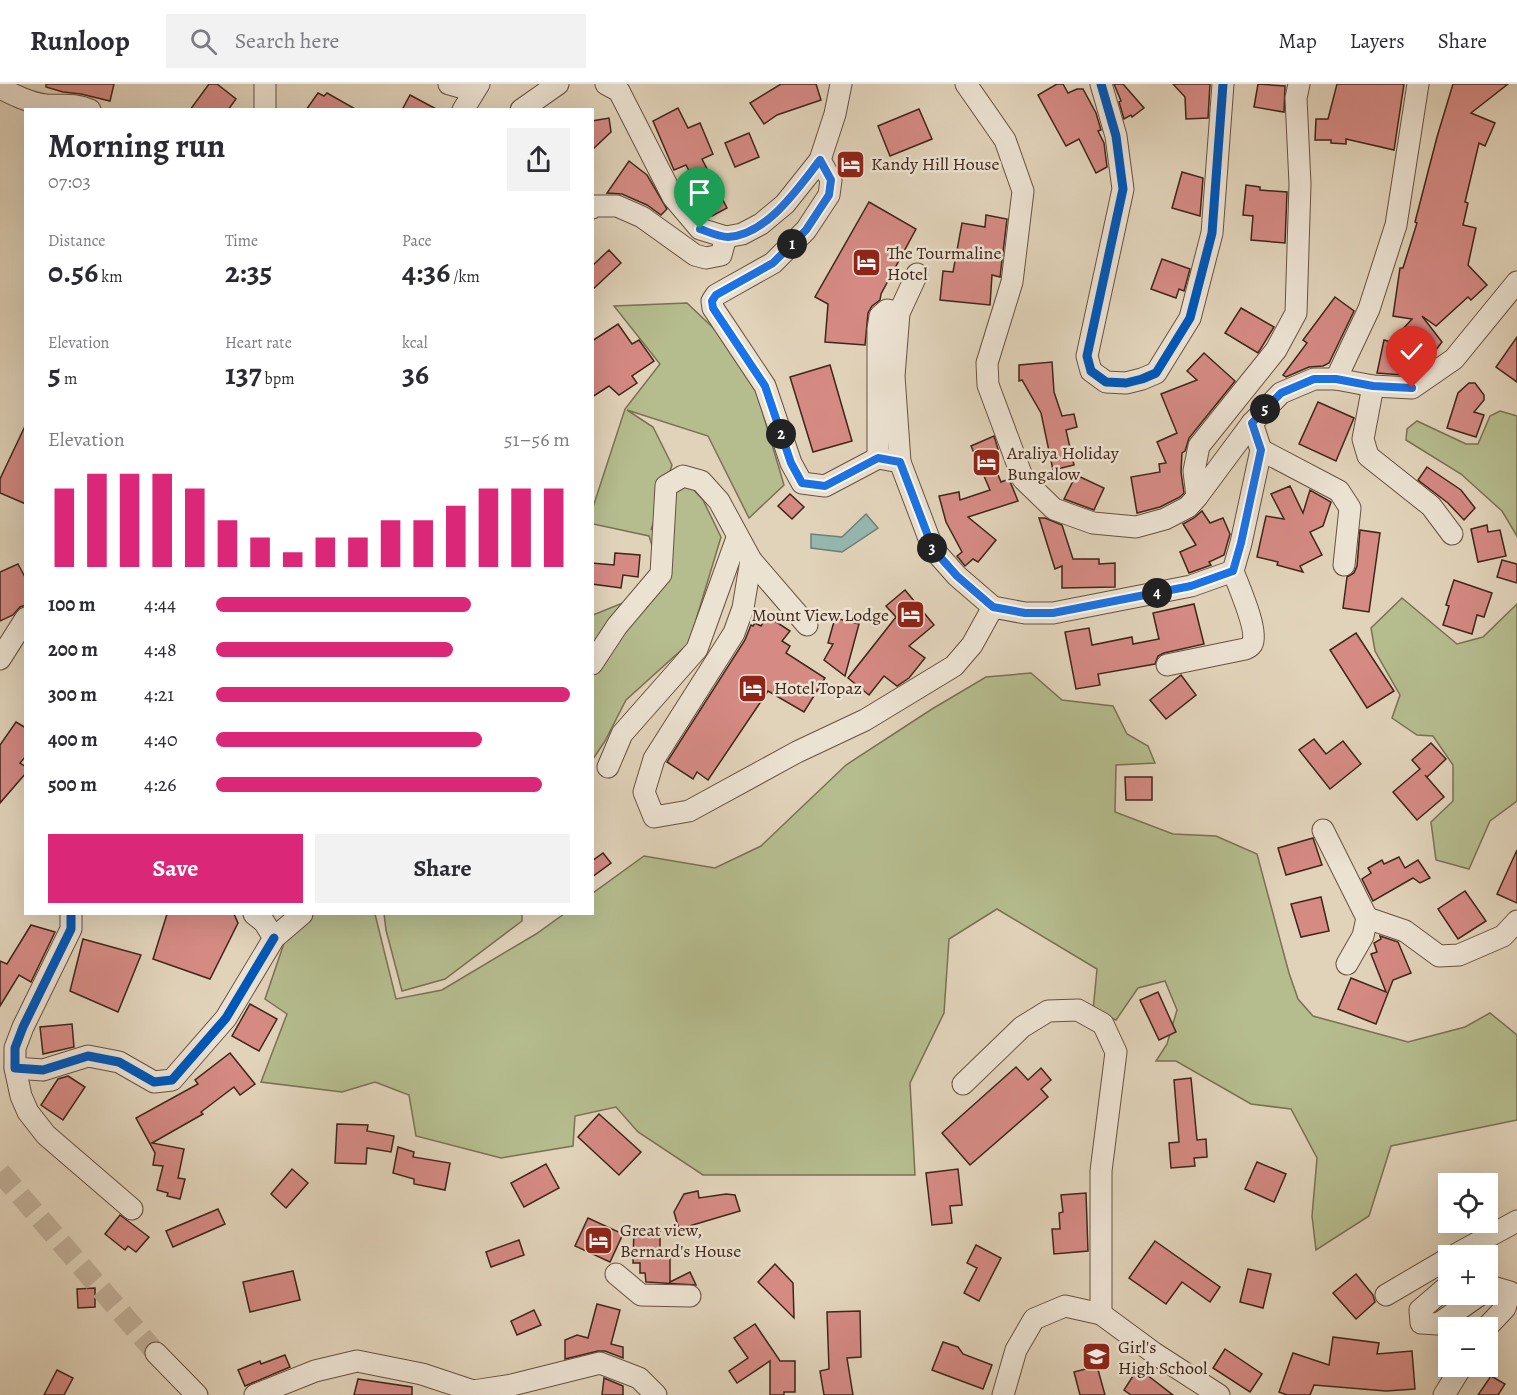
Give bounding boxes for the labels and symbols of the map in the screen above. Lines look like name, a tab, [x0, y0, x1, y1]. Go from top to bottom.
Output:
hotel icon: Kandy Hill House	[834, 148, 866, 180]
place label: Kandy Hill House	[871, 152, 1000, 176]
pin	[674, 167, 725, 229]
pin: 1	[777, 229, 807, 259]
place label: The Tourmaline Hotel	[887, 241, 1002, 286]
hotel icon: The Tourmaline Hotel	[850, 247, 882, 279]
pin	[1386, 326, 1437, 388]
pin: 5	[1250, 394, 1280, 424]
pin: 2	[766, 419, 796, 449]
place label: Araliya Holiday Bungalow	[1006, 441, 1120, 486]
hotel icon: Araliya Holiday Bungalow	[970, 447, 1002, 479]
pin: 3	[917, 533, 947, 563]
pin: 4	[1142, 578, 1172, 608]
hotel icon: Mount View Lodge	[894, 599, 926, 631]
place label: Mount View Lodge	[752, 603, 889, 627]
hotel icon: Hotel Topaz	[737, 672, 769, 704]
place label: Hotel Topaz	[774, 676, 862, 700]
place label: Great view, Bernard's House	[620, 1218, 741, 1263]
hotel icon: Great view, Bernard's House	[583, 1224, 615, 1256]
place label: Girl's High School	[1118, 1335, 1208, 1380]
school or university icon: Girl's High School	[1081, 1341, 1113, 1373]

